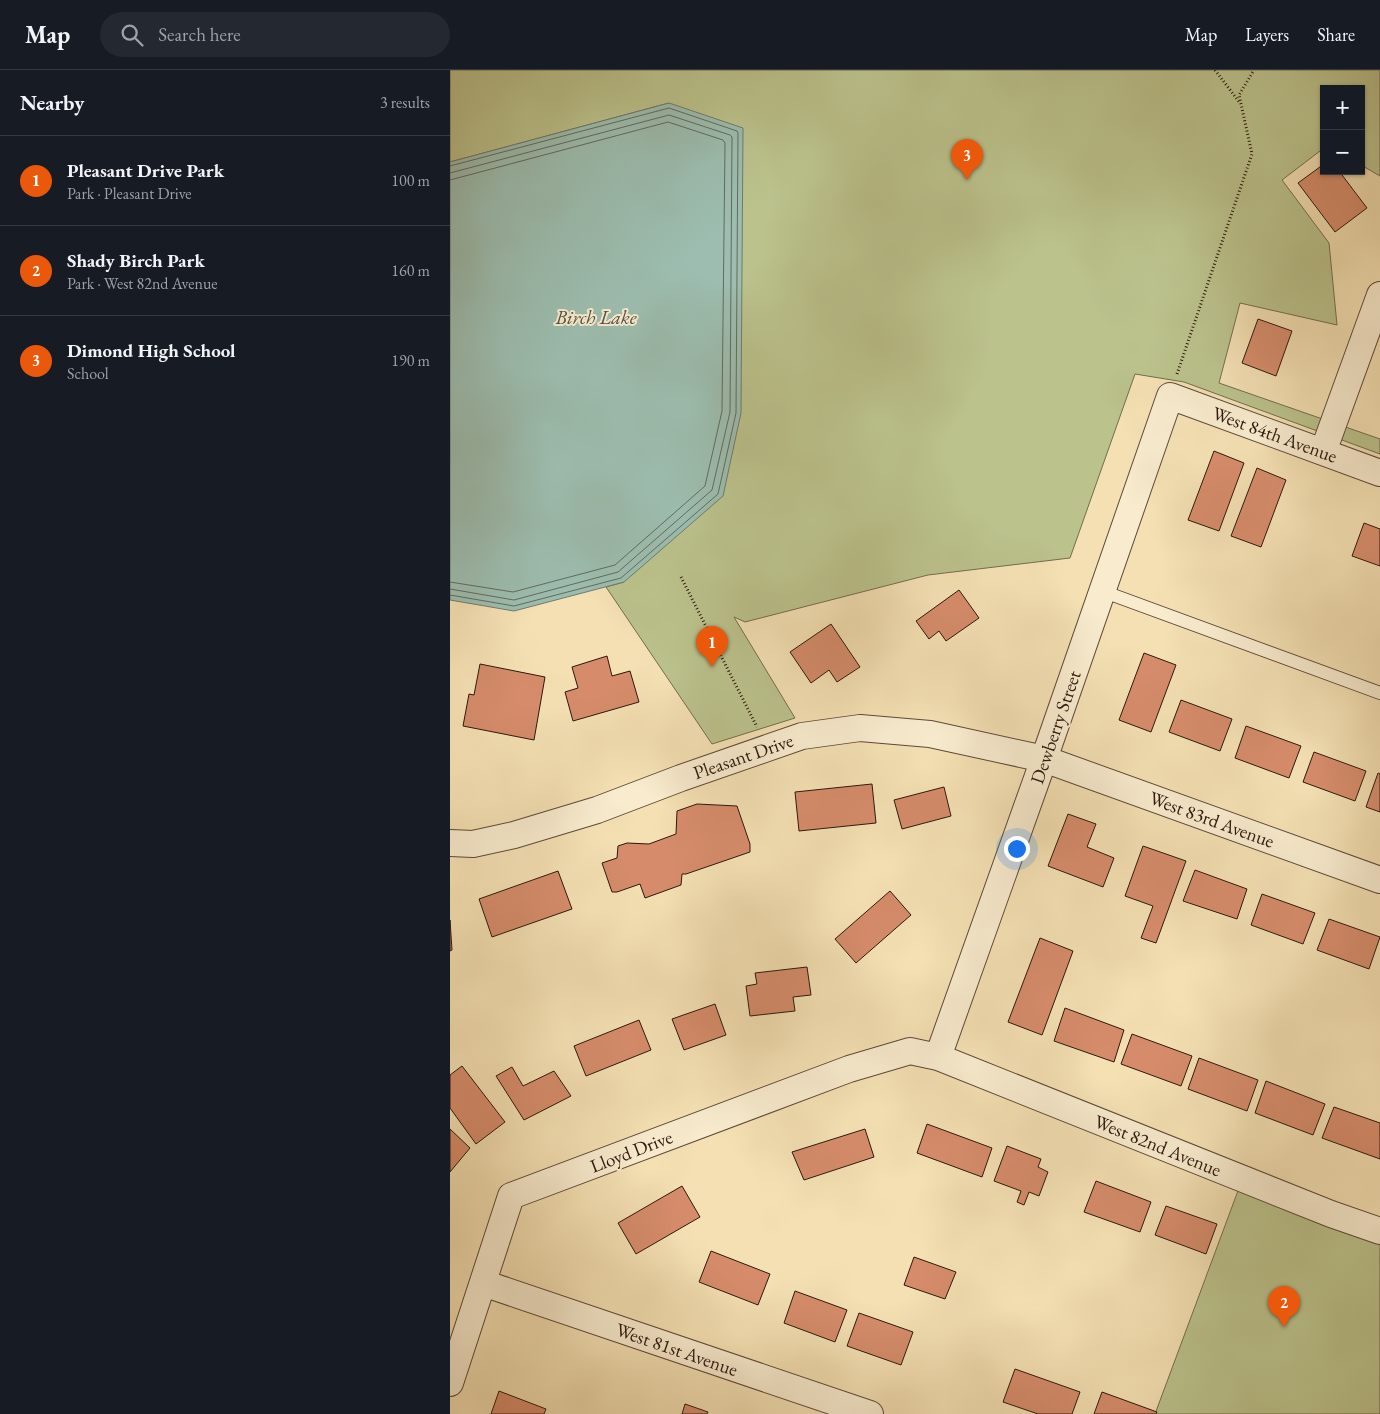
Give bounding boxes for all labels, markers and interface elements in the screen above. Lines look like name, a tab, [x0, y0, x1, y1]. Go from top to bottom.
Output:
search box	[100, 12, 450, 57]
text: Map	[25, 19, 70, 50]
icon: search	[118, 21, 146, 49]
text: Search here	[158, 22, 241, 47]
text: Map	[1185, 23, 1217, 46]
text: Layers	[1245, 23, 1289, 46]
text: Share	[1317, 23, 1355, 46]
map controls	[1320, 85, 1365, 175]
button: +	[1320, 85, 1365, 130]
text: Nearby	[20, 89, 84, 116]
text: 3 results	[380, 92, 430, 113]
button: −	[1320, 130, 1365, 175]
pin: 3	[951, 139, 983, 180]
text: Pleasant Drive Park	[67, 158, 224, 183]
text: 1	[32, 170, 40, 191]
text: 100 m	[391, 170, 430, 191]
text: Park · Pleasant Drive	[67, 183, 192, 204]
text: Shady Birch Park	[67, 248, 205, 273]
text: 2	[32, 260, 40, 281]
text: 160 m	[391, 260, 430, 281]
text: Park · West 82nd Avenue	[67, 273, 218, 294]
water label: Birch Lake	[554, 304, 637, 330]
text: Dimond High School	[67, 338, 235, 363]
text: 3	[32, 350, 40, 371]
text: 190 m	[391, 350, 430, 371]
text: School	[67, 363, 109, 384]
street label: West 84th Avenue	[1209, 400, 1341, 469]
pin: 1	[696, 626, 728, 667]
street label: Dewberry Street	[1024, 667, 1087, 787]
street label: Pleasant Drive	[690, 728, 796, 785]
street label: West 83rd Avenue	[1146, 785, 1278, 854]
your location	[1004, 836, 1030, 862]
street label: West 82nd Avenue	[1091, 1109, 1225, 1182]
street label: Lloyd Drive	[586, 1124, 676, 1179]
pin: 2	[1268, 1286, 1300, 1327]
street label: West 81st Avenue	[612, 1317, 741, 1382]

